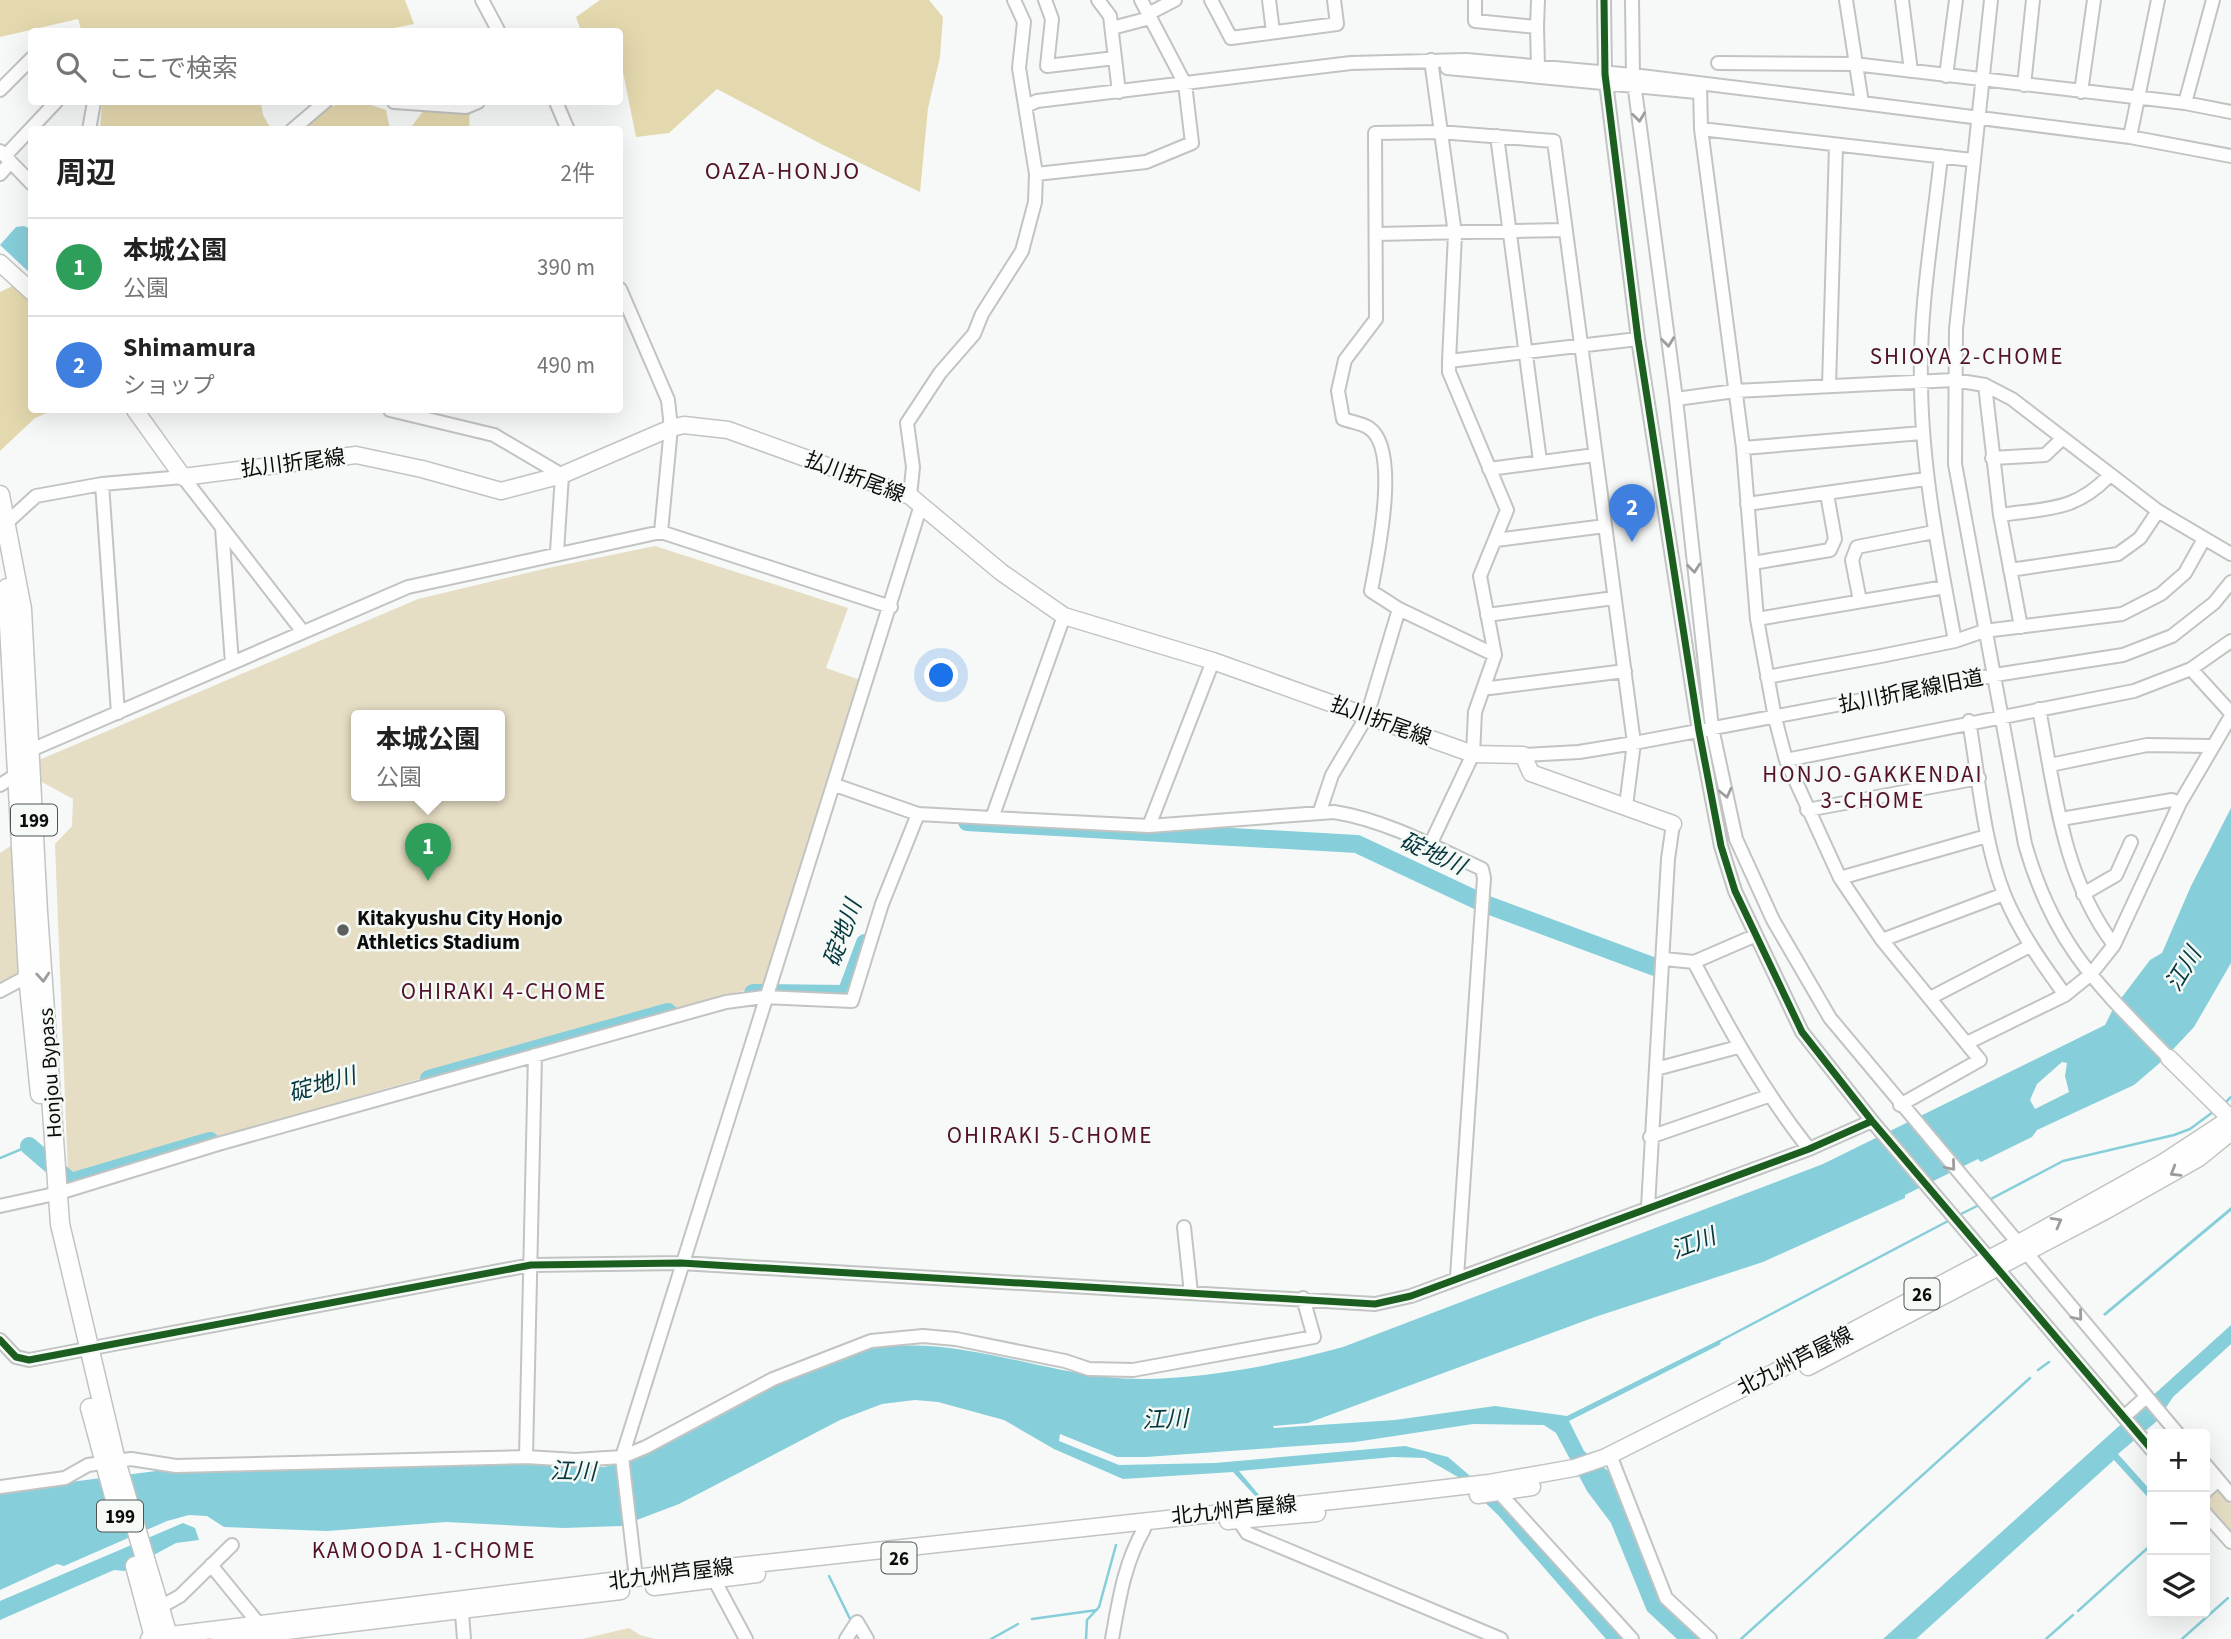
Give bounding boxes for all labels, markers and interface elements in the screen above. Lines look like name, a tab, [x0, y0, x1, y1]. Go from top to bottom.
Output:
search box	[28, 28, 623, 105]
icon: search	[52, 48, 90, 86]
text: ここで検索	[108, 50, 238, 87]
one-way arrow	[1631, 111, 1646, 123]
text: 周辺	[56, 152, 116, 195]
district label: OAZA-HONJO	[705, 154, 861, 189]
text: 2件	[561, 157, 595, 190]
text: 本城公園	[123, 232, 227, 269]
text: 1	[73, 251, 85, 284]
text: 390 m	[537, 251, 595, 284]
text: 公園	[123, 272, 169, 305]
text: Shimamura	[123, 329, 256, 366]
one-way arrow	[1661, 337, 1676, 348]
district label: SHIOYA 2-CHOME	[1870, 340, 2064, 373]
text: 2	[73, 349, 85, 382]
text: 490 m	[537, 349, 595, 382]
text: ショップ	[123, 369, 215, 402]
street label: 払川折尾線	[239, 442, 347, 484]
street label: 払川折尾線	[801, 444, 909, 510]
pin: 2	[1609, 484, 1655, 542]
one-way arrow	[1686, 563, 1701, 574]
your location	[924, 658, 958, 692]
street label: 払川折尾線旧道	[1836, 662, 1986, 720]
street label: 払川折尾線	[1327, 689, 1435, 753]
popup	[351, 710, 505, 801]
text: 本城公園	[376, 721, 480, 758]
district label: HONJO-GAKKENDAI 3-CHOME	[1762, 758, 1984, 817]
text: 公園	[376, 761, 422, 794]
one-way arrow	[1718, 787, 1732, 799]
road number: 199	[11, 804, 57, 835]
pin: 1	[405, 823, 451, 881]
water label: 碇地川	[1395, 824, 1474, 884]
water label: 碇地川	[815, 892, 871, 971]
place label: Kitakyushu City Honjo Athletics Stadium	[356, 903, 563, 957]
marker: Kitakyushu City Honjo Athletics Stadium	[335, 922, 351, 938]
water label: 江川	[2157, 938, 2211, 997]
one-way arrow	[35, 971, 50, 982]
district label: OHIRAKI 4-CHOME	[401, 975, 607, 1008]
street label: Honjou Bypass	[30, 1007, 70, 1139]
water label: 碇地川	[284, 1058, 363, 1110]
district label: OHIRAKI 5-CHOME	[947, 1119, 1153, 1152]
one-way arrow	[1943, 1158, 1955, 1171]
one-way arrow	[2170, 1163, 2183, 1176]
one-way arrow	[2050, 1217, 2063, 1230]
water label: 江川	[1666, 1219, 1723, 1267]
road number: 26	[1904, 1278, 1940, 1310]
one-way arrow	[2070, 1308, 2082, 1321]
street label: 北九州芦屋線	[1732, 1319, 1858, 1403]
water label: 江川	[1141, 1402, 1192, 1437]
map controls	[2147, 1429, 2210, 1618]
button: +	[2147, 1429, 2210, 1492]
water label: 江川	[550, 1455, 599, 1488]
street label: 北九州芦屋線	[1170, 1488, 1298, 1532]
button: −	[2147, 1492, 2210, 1555]
road number: 199	[97, 1500, 143, 1532]
district label: KAMOODA 1-CHOME	[312, 1534, 536, 1567]
road number: 26	[881, 1542, 916, 1574]
street label: 北九州芦屋線	[607, 1551, 735, 1597]
button: layers	[2147, 1555, 2210, 1618]

